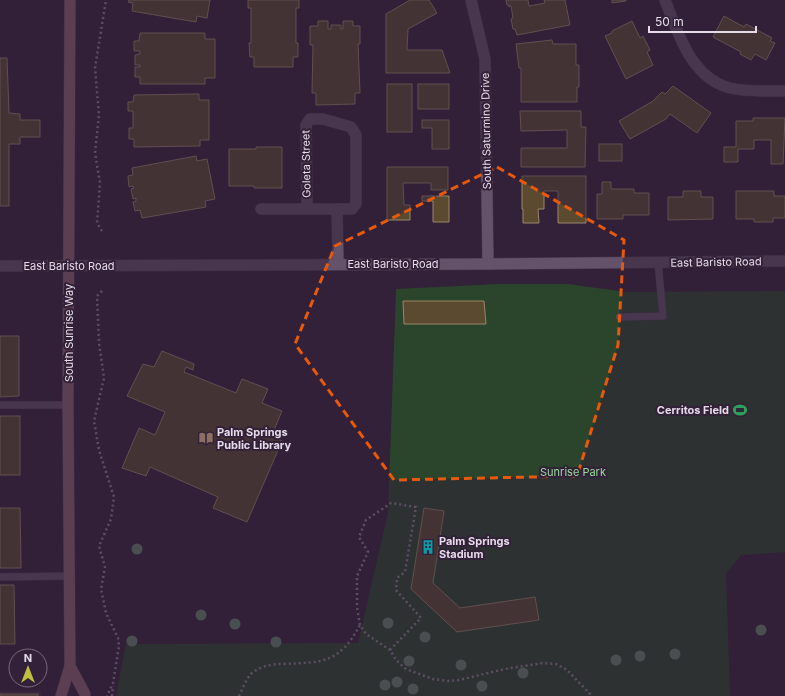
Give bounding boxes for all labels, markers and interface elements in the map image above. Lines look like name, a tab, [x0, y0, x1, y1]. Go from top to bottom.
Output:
scale bar	[649, 8, 756, 34]
text: 50 m	[655, 14, 684, 29]
street label: South Saturmino Drive	[478, 72, 494, 190]
street label: Goleta Street	[298, 130, 314, 198]
street label: East Baristo Road	[670, 254, 762, 270]
street label: East Baristo Road	[347, 257, 439, 271]
street label: East Baristo Road	[23, 259, 115, 273]
street label: South Sunrise Way	[62, 284, 76, 382]
sports icon: Cerritos Field	[732, 402, 748, 418]
place label: Cerritos Field	[657, 403, 729, 417]
place label: Palm Springs Public Library	[217, 425, 291, 452]
library icon: Palm Springs Public Library	[198, 430, 214, 446]
park label: Sunrise Park	[540, 465, 606, 479]
place label: Palm Springs Stadium	[439, 534, 510, 561]
building icon: Palm Springs Stadium	[420, 539, 436, 555]
north arrow	[8, 648, 48, 688]
text: N	[24, 651, 32, 665]

